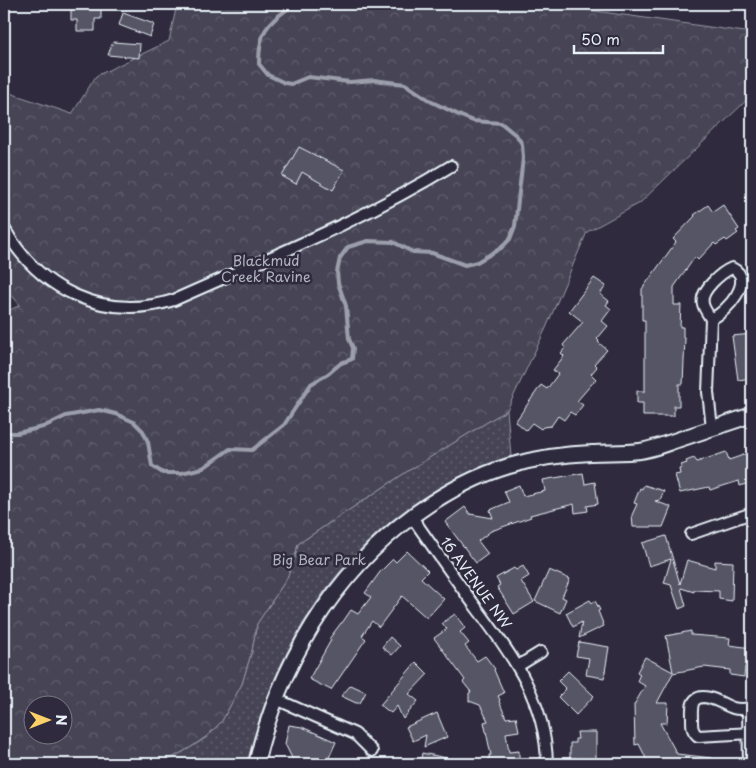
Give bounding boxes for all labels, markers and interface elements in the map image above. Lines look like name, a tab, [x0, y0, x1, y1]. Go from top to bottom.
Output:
scale bar	[574, 22, 662, 54]
text: 50 m	[581, 27, 620, 50]
park label: Blackmud Creek Ravine	[221, 250, 311, 287]
street label: 16 AVENUE NW	[436, 532, 517, 633]
park label: Big Bear Park	[272, 549, 367, 570]
north arrow	[22, 696, 72, 746]
text: N	[51, 714, 72, 726]

